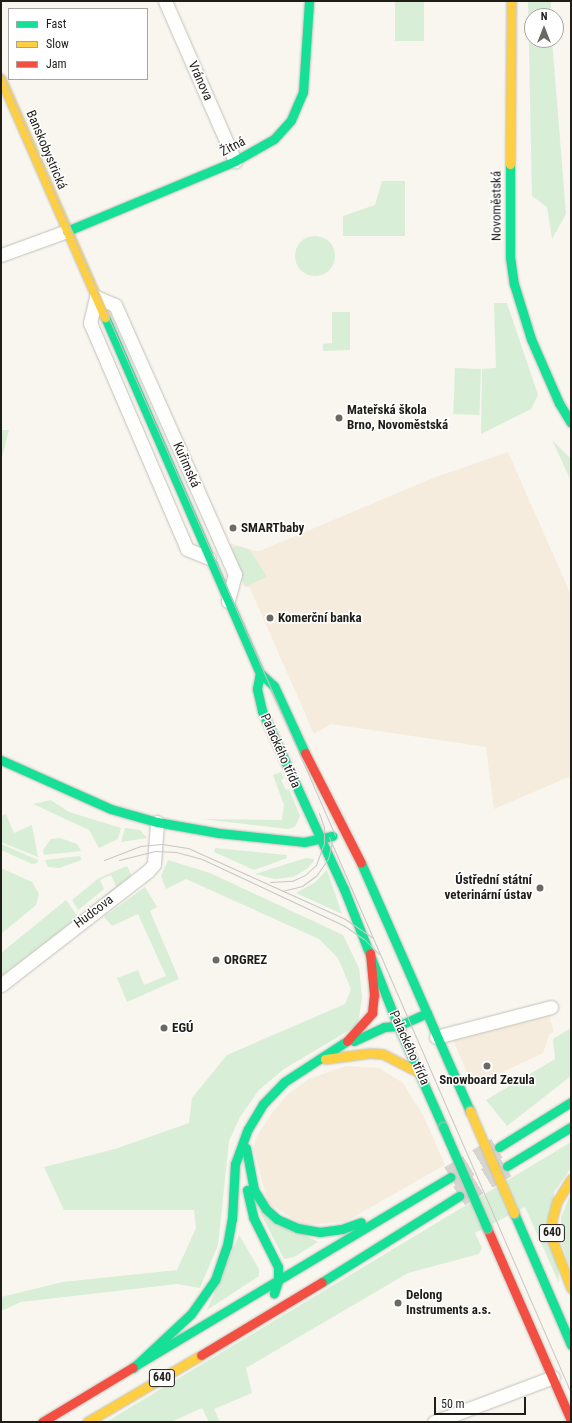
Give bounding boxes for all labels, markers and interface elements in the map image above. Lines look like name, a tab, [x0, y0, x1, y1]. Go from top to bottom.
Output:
legend	[8, 8, 148, 80]
north arrow	[524, 8, 564, 48]
text: N	[541, 10, 547, 23]
text: Fast	[46, 17, 66, 31]
text: Slow	[46, 37, 69, 51]
text: Jam	[46, 57, 67, 71]
street label: Vránova	[184, 59, 216, 103]
street label: Banskobystrická	[22, 108, 70, 192]
street label: Žitná	[218, 134, 248, 160]
street label: Novoměstská	[489, 171, 505, 241]
place label: Mateřská škola Brno, Novoměstská	[347, 403, 448, 434]
marker: Mateřská škola Brno, Novoměstská	[334, 413, 344, 423]
street label: Kuřimská	[169, 440, 203, 490]
place label: SMARTbaby	[241, 520, 304, 536]
marker: SMARTbaby	[228, 523, 238, 533]
place label: Komerční banka	[278, 610, 362, 626]
marker: Komerční banka	[265, 613, 275, 623]
street label: Palackého třída	[257, 711, 303, 791]
place label: Ústřední státní veterinární ústav	[444, 873, 532, 904]
marker: Ústřední státní veterinární ústav	[535, 883, 545, 893]
street label: Hudcova	[71, 892, 117, 932]
place label: ORGREZ	[224, 952, 267, 968]
marker: ORGREZ	[211, 955, 221, 965]
street label: Palackého třída	[386, 1008, 432, 1088]
place label: EGÚ	[172, 1020, 193, 1036]
marker: EGÚ	[159, 1023, 169, 1033]
marker: Snowboard Zezula	[482, 1061, 492, 1071]
place label: Snowboard Zezula	[439, 1072, 535, 1088]
road number: 640	[538, 1223, 566, 1243]
place label: Delong Instruments a.s.	[406, 1288, 491, 1319]
marker: Delong Instruments a.s.	[393, 1298, 403, 1308]
road number: 640	[148, 1368, 176, 1388]
scale bar	[436, 1389, 528, 1415]
text: 50 m	[441, 1397, 465, 1411]

